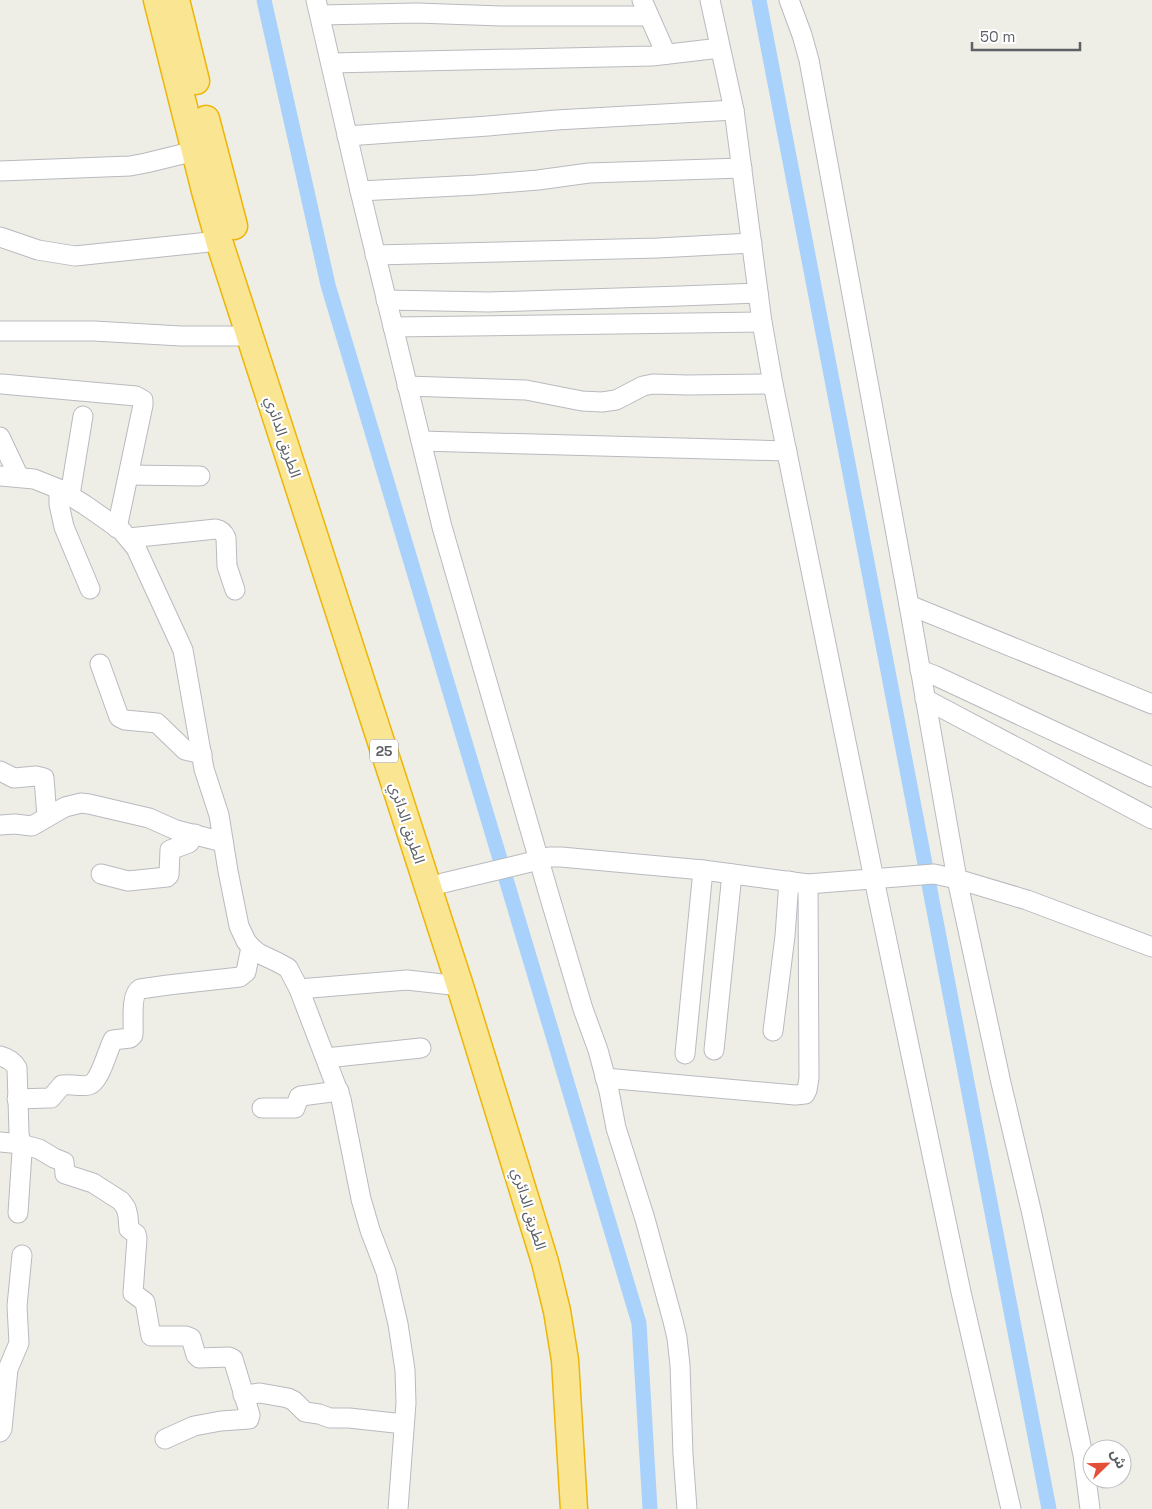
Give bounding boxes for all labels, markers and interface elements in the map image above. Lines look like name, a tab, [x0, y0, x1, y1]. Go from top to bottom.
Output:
scale bar	[972, 20, 1080, 52]
text: 50 m	[980, 27, 1015, 46]
street label: الطريق الدائري	[259, 394, 306, 481]
road number: 25	[370, 739, 398, 762]
street label: الطريق الدائري	[383, 780, 430, 867]
street label: الطريق الدائري	[506, 1166, 551, 1253]
north arrow	[1082, 1439, 1132, 1489]
text: ش	[1107, 1447, 1131, 1471]

